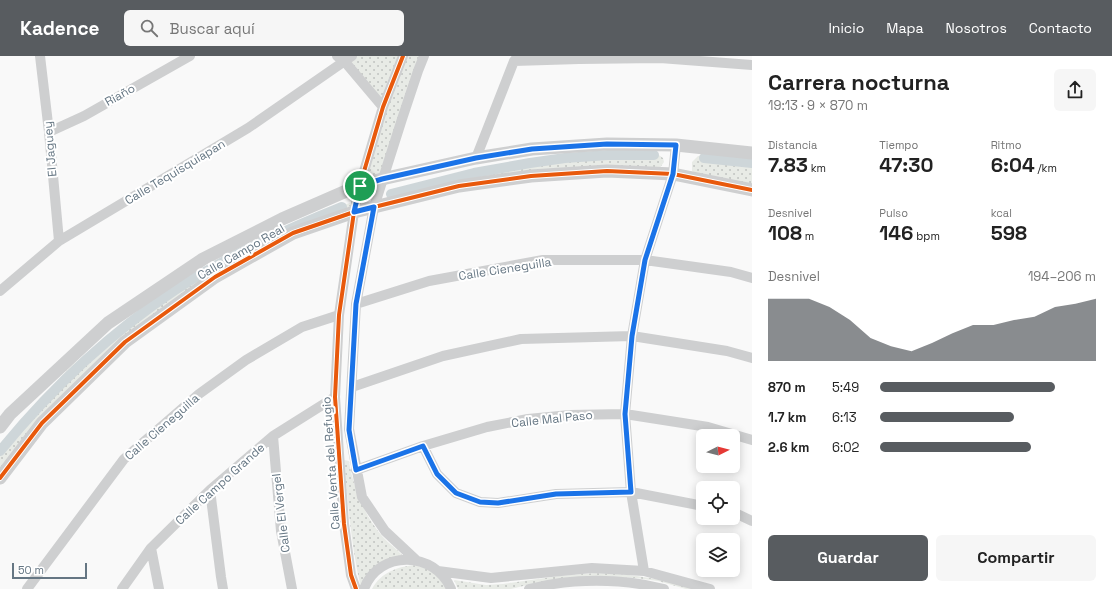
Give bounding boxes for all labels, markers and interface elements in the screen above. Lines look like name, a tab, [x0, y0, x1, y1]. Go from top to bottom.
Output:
search box	[124, 10, 404, 46]
text: Kadence	[20, 16, 100, 41]
icon: search	[138, 17, 160, 39]
text: Buscar aquí	[170, 19, 255, 38]
text: Inicio	[828, 19, 864, 37]
text: Mapa	[886, 19, 924, 37]
text: Nosotros	[946, 19, 1007, 37]
text: Contacto	[1029, 19, 1092, 37]
text: Carrera nocturna	[768, 68, 949, 96]
button: share	[1054, 69, 1096, 111]
street label: Riaño	[102, 80, 138, 110]
text: 19:13 · 9 × 870 m	[768, 97, 868, 114]
street label: El Jaguey	[40, 120, 60, 178]
street label: Calle Tequisquiapan	[122, 136, 228, 208]
text: Distancia	[768, 138, 817, 152]
text: Tiempo	[879, 138, 918, 152]
text: Ritmo	[991, 138, 1022, 152]
text: 7.83	[768, 152, 808, 178]
text: 47:30	[879, 152, 933, 178]
text: 6:04	[991, 152, 1035, 178]
text: km	[808, 161, 826, 175]
text: /km	[1035, 161, 1057, 175]
pin	[343, 169, 377, 203]
icon: arrive	[349, 175, 371, 197]
text: Desnivel	[768, 206, 812, 220]
text: Pulso	[879, 206, 908, 220]
text: kcal	[991, 206, 1012, 220]
street label: Calle Campo Real	[194, 220, 288, 284]
text: 108	[768, 220, 802, 246]
text: 146	[879, 220, 913, 246]
text: 598	[991, 220, 1027, 246]
text: m	[802, 229, 814, 243]
text: bpm	[913, 229, 940, 243]
street label: Calle Cieneguilla	[457, 254, 553, 284]
text: Desnivel	[768, 268, 820, 285]
text: 194–206 m	[1028, 268, 1096, 285]
text: 870 m	[768, 379, 806, 396]
text: 5:49	[832, 379, 859, 396]
street label: Calle Cieneguilla	[121, 390, 203, 464]
street label: Calle Venta del Refugio	[318, 396, 344, 530]
street label: Calle Mal Paso	[511, 407, 593, 431]
text: 1.7 km	[768, 409, 806, 426]
text: 6:13	[832, 409, 857, 426]
north arrow	[696, 429, 740, 473]
map controls	[696, 429, 740, 577]
text: 2.6 km	[768, 439, 809, 456]
text: 6:02	[832, 439, 859, 456]
street label: Calle Campo Grande	[172, 440, 268, 528]
street label: Calle El Vergel	[268, 473, 294, 553]
button: locate	[696, 481, 740, 525]
button: layers	[696, 533, 740, 577]
button: Guardar	[768, 535, 928, 581]
button: Compartir	[936, 535, 1096, 581]
scale bar	[12, 561, 87, 580]
text: 50 m	[18, 563, 44, 577]

